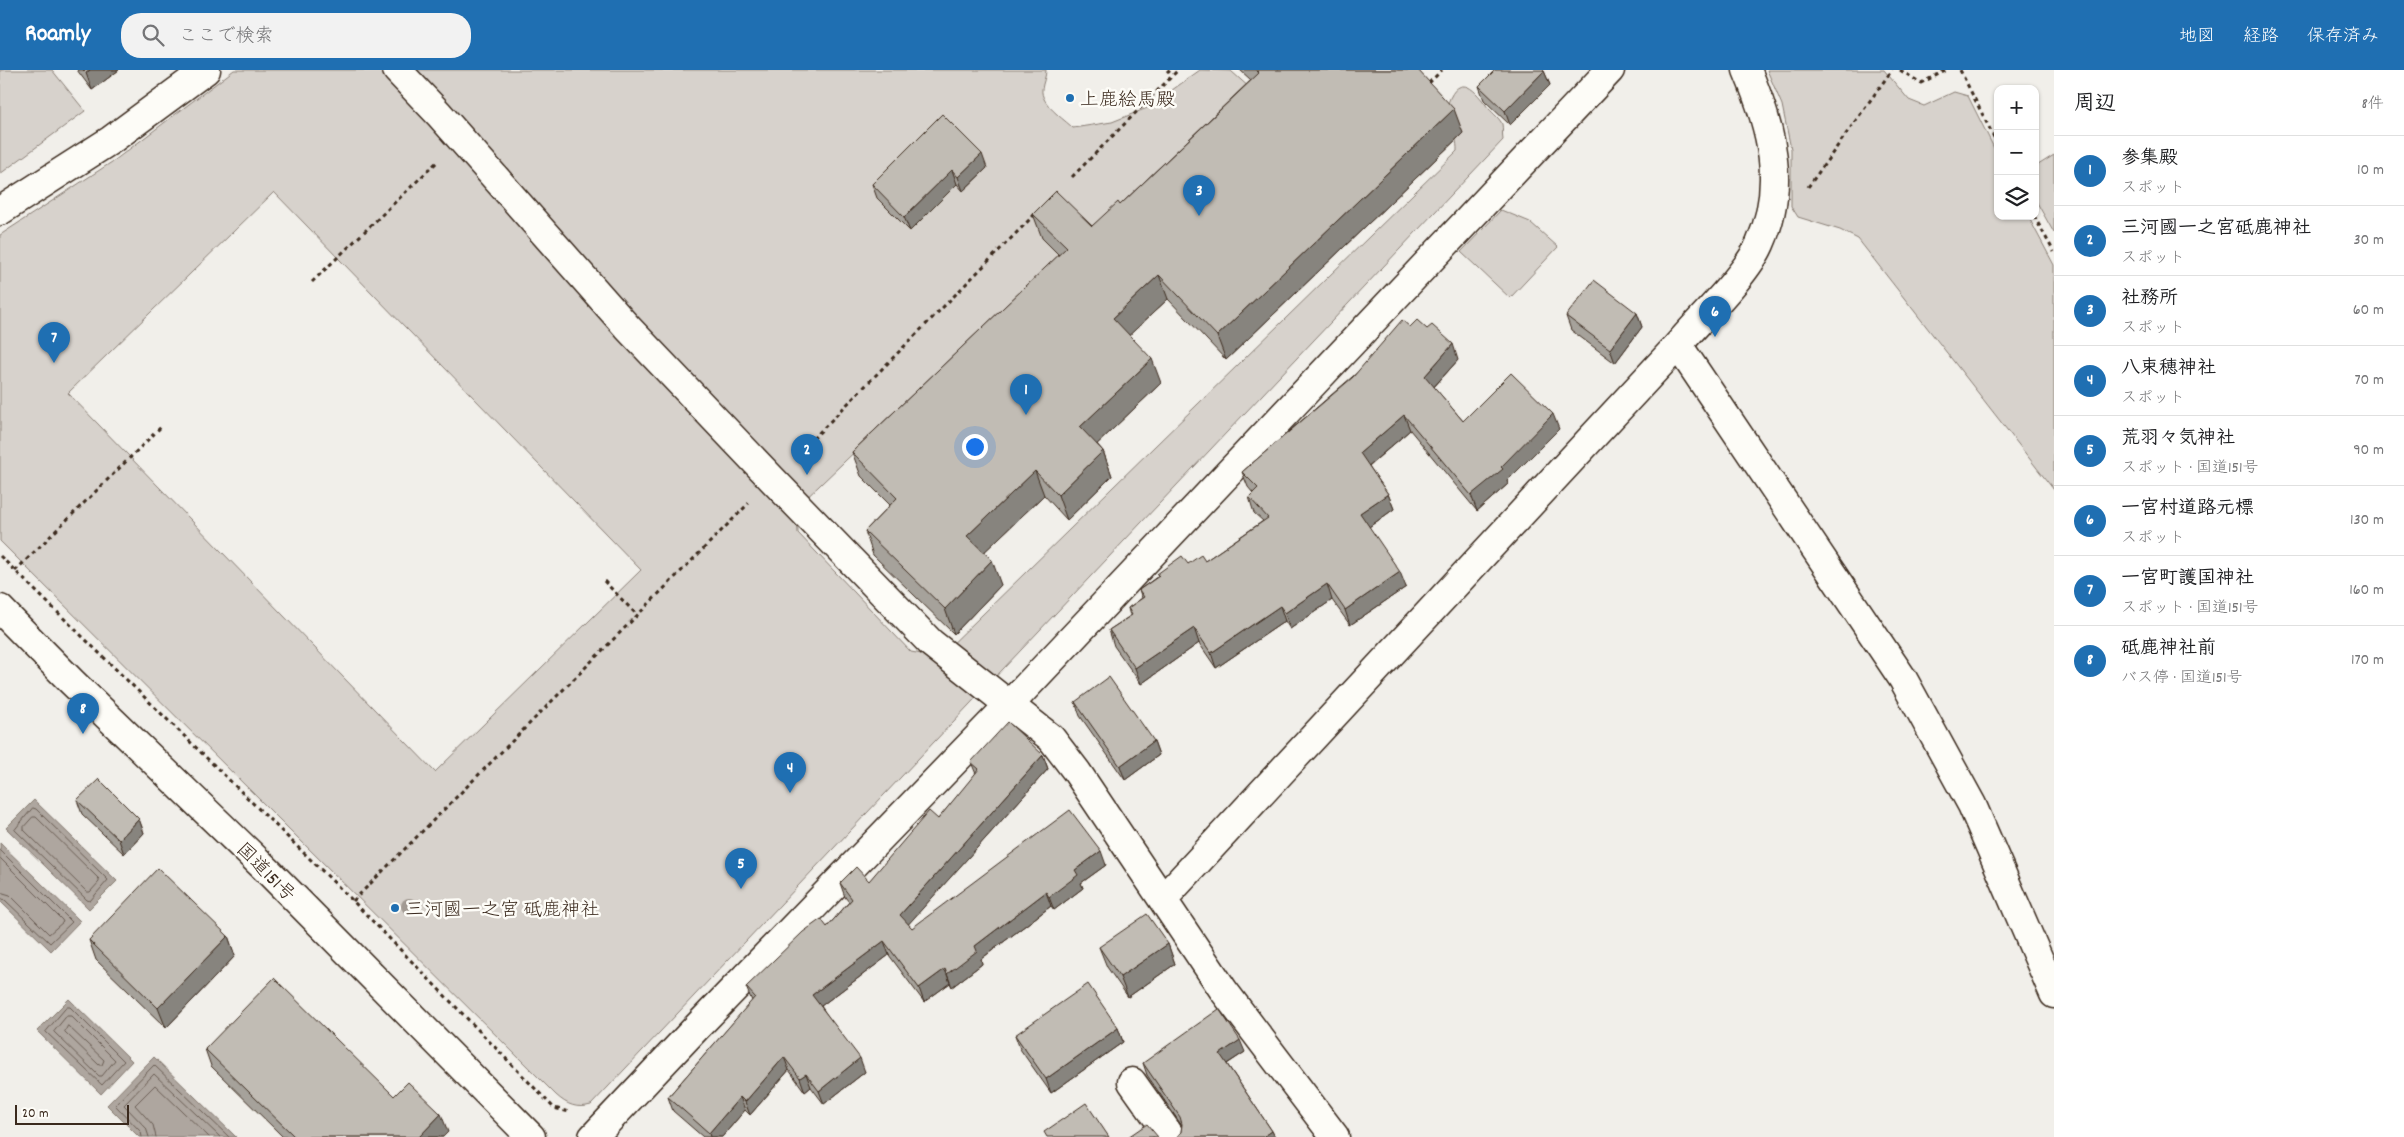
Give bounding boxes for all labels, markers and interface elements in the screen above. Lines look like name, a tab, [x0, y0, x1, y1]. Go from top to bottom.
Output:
search box	[121, 13, 471, 58]
text: Roamly	[25, 18, 91, 52]
icon: search	[139, 21, 167, 49]
text: ここで検索	[179, 24, 274, 51]
text: 地図	[2179, 25, 2215, 50]
text: 経路	[2243, 25, 2279, 50]
text: 保存済み	[2307, 25, 2379, 50]
map controls	[1994, 85, 2039, 220]
button: +	[1994, 85, 2039, 130]
place label: 上鹿絵馬殿	[1080, 88, 1175, 115]
text: 周辺	[2074, 90, 2116, 120]
marker: 上鹿絵馬殿	[1064, 92, 1076, 104]
text: 8件	[2362, 93, 2384, 116]
button: −	[1994, 130, 2039, 175]
text: 参集殿	[2121, 146, 2178, 173]
text: 1	[2088, 159, 2092, 182]
text: 10 m	[2357, 159, 2384, 182]
pin: 3	[1183, 175, 1215, 216]
button: layers	[1994, 175, 2039, 220]
text: スポット	[2121, 177, 2185, 200]
text: 三河國一之宮砥鹿神社	[2121, 216, 2311, 243]
text: 2	[2087, 229, 2094, 252]
text: 30 m	[2354, 229, 2384, 252]
text: スポット	[2121, 247, 2185, 270]
text: 社務所	[2121, 286, 2178, 313]
pin: 6	[1699, 296, 1731, 337]
text: 3	[2086, 299, 2094, 322]
text: 60 m	[2353, 299, 2384, 322]
text: スポット	[2121, 317, 2185, 340]
pin: 7	[38, 322, 70, 363]
text: 八束穂神社	[2121, 356, 2216, 383]
text: 4	[2087, 369, 2093, 392]
text: 70 m	[2354, 369, 2384, 392]
pin: 1	[1010, 374, 1042, 415]
text: スポット	[2121, 387, 2185, 410]
text: 荒羽々気神社	[2121, 426, 2235, 453]
pin: 2	[791, 434, 823, 475]
your location	[962, 434, 988, 460]
text: 5	[2086, 439, 2094, 462]
text: 90 m	[2353, 439, 2384, 462]
text: スポット · 国道151号	[2121, 457, 2258, 480]
text: 一宮村道路元標	[2121, 496, 2254, 523]
text: 6	[2086, 509, 2094, 532]
text: 130 m	[2350, 509, 2384, 532]
text: スポット	[2121, 527, 2185, 550]
text: 一宮町護国神社	[2121, 566, 2254, 593]
text: 7	[2087, 579, 2093, 602]
text: 160 m	[2349, 579, 2384, 602]
text: スポット · 国道151号	[2121, 597, 2258, 620]
text: 砥鹿神社前	[2121, 636, 2216, 663]
text: 8	[2087, 649, 2093, 672]
text: 170 m	[2351, 649, 2384, 672]
text: バス停 · 国道151号	[2121, 667, 2242, 690]
pin: 8	[67, 693, 99, 734]
pin: 4	[774, 752, 806, 793]
street label: 国道151号	[229, 838, 300, 909]
pin: 5	[725, 848, 757, 889]
place label: 三河國一之宮 砥鹿神社	[405, 898, 599, 925]
marker: 三河國一之宮 砥鹿神社	[389, 902, 401, 914]
scale bar	[15, 1102, 129, 1125]
text: 20 m	[22, 1104, 49, 1124]

